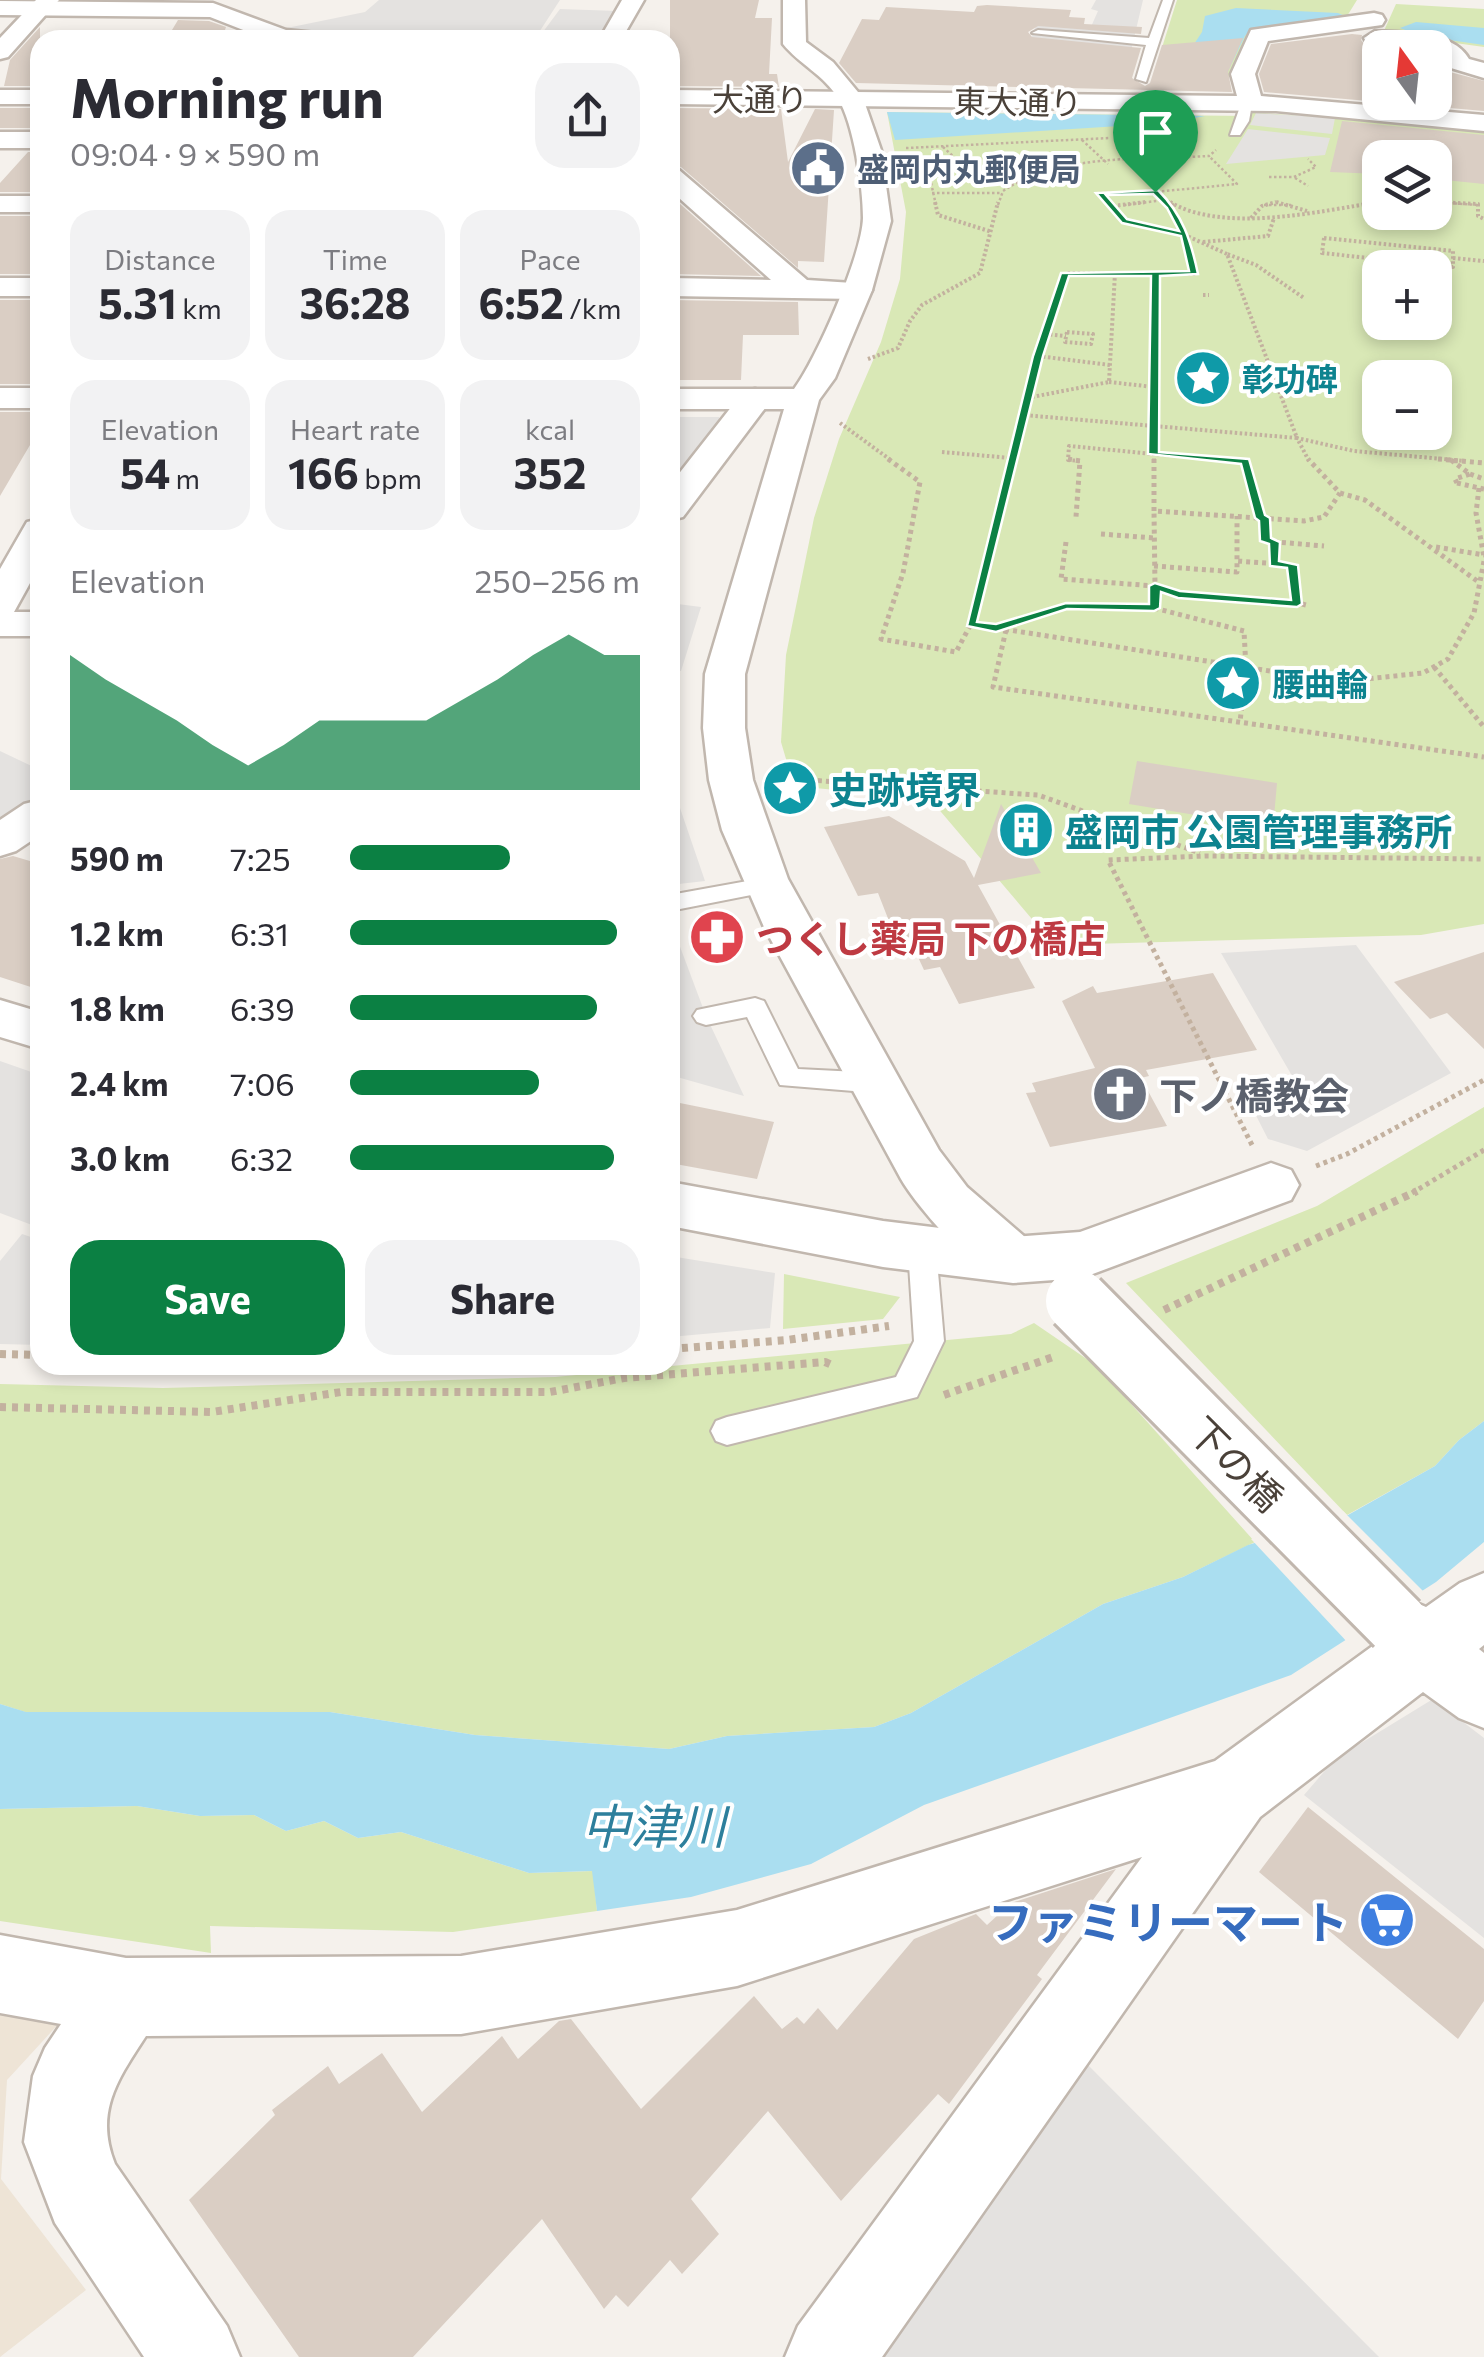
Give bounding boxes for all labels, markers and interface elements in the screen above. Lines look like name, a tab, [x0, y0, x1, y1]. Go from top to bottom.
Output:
north arrow	[1362, 30, 1452, 120]
map controls	[1362, 30, 1452, 450]
text: Morning run	[70, 62, 384, 129]
button: share	[535, 63, 640, 168]
street label: 大通り	[712, 78, 808, 118]
street label: 東大通り	[954, 80, 1082, 122]
pin	[1113, 90, 1198, 193]
icon: arrive	[1128, 105, 1183, 160]
text: 09:04 · 9 × 590 m	[70, 133, 320, 173]
public building icon: 盛岡内丸郵便局	[788, 138, 848, 198]
button: layers	[1362, 140, 1452, 230]
place label: 盛岡内丸郵便局	[857, 148, 1081, 188]
text: Distance	[104, 242, 216, 276]
text: Time	[323, 242, 387, 276]
text: Pace	[520, 242, 580, 276]
button: +	[1362, 250, 1452, 340]
text: 5.31	[98, 276, 177, 328]
text: 36:28	[299, 276, 411, 328]
text: 6:52	[479, 276, 564, 328]
text: km	[177, 291, 222, 325]
text: /km	[564, 291, 621, 325]
place icon: 彰功碑	[1173, 348, 1233, 408]
place label: 彰功碑	[1242, 358, 1338, 398]
button: −	[1362, 360, 1452, 450]
text: Elevation	[101, 412, 219, 446]
text: Heart rate	[290, 412, 420, 446]
text: kcal	[525, 412, 575, 446]
text: 54	[120, 446, 170, 498]
text: 166	[288, 446, 359, 498]
text: 352	[514, 446, 586, 498]
text: m	[170, 461, 200, 495]
text: bpm	[359, 461, 422, 495]
text: Elevation	[70, 560, 205, 600]
text: 250–256 m	[475, 560, 640, 600]
place icon: 腰曲輪	[1203, 653, 1263, 713]
place label: 腰曲輪	[1272, 663, 1368, 703]
place icon: 史跡境界	[760, 758, 820, 818]
place label: 史跡境界	[829, 765, 981, 812]
building icon: 盛岡市 公園管理事務所	[996, 800, 1056, 860]
place label: 盛岡市 公園管理事務所	[1065, 807, 1452, 854]
text: 590 m	[70, 838, 164, 878]
text: 7:25	[230, 838, 291, 878]
pharmacy icon: つくし薬局 下の橋店	[687, 907, 747, 967]
text: 1.2 km	[70, 913, 164, 953]
text: 6:31	[230, 913, 289, 953]
place label: つくし薬局 下の橋店	[756, 914, 1105, 961]
text: 1.8 km	[70, 988, 165, 1028]
text: 6:39	[230, 988, 295, 1028]
text: 2.4 km	[70, 1063, 168, 1103]
text: 7:06	[230, 1063, 295, 1103]
church icon: 下ノ橋教会	[1090, 1064, 1150, 1124]
place label: 下ノ橋教会	[1159, 1071, 1349, 1118]
text: 3.0 km	[70, 1138, 170, 1178]
text: 6:32	[230, 1138, 293, 1178]
button: Save	[70, 1240, 345, 1355]
button: Share	[365, 1240, 640, 1355]
street label: 下の橋	[1180, 1406, 1294, 1520]
water label: 中津川	[582, 1795, 731, 1854]
supermarket icon: ファミリーマート	[1357, 1890, 1417, 1950]
place label: ファミリーマート	[988, 1893, 1348, 1948]

